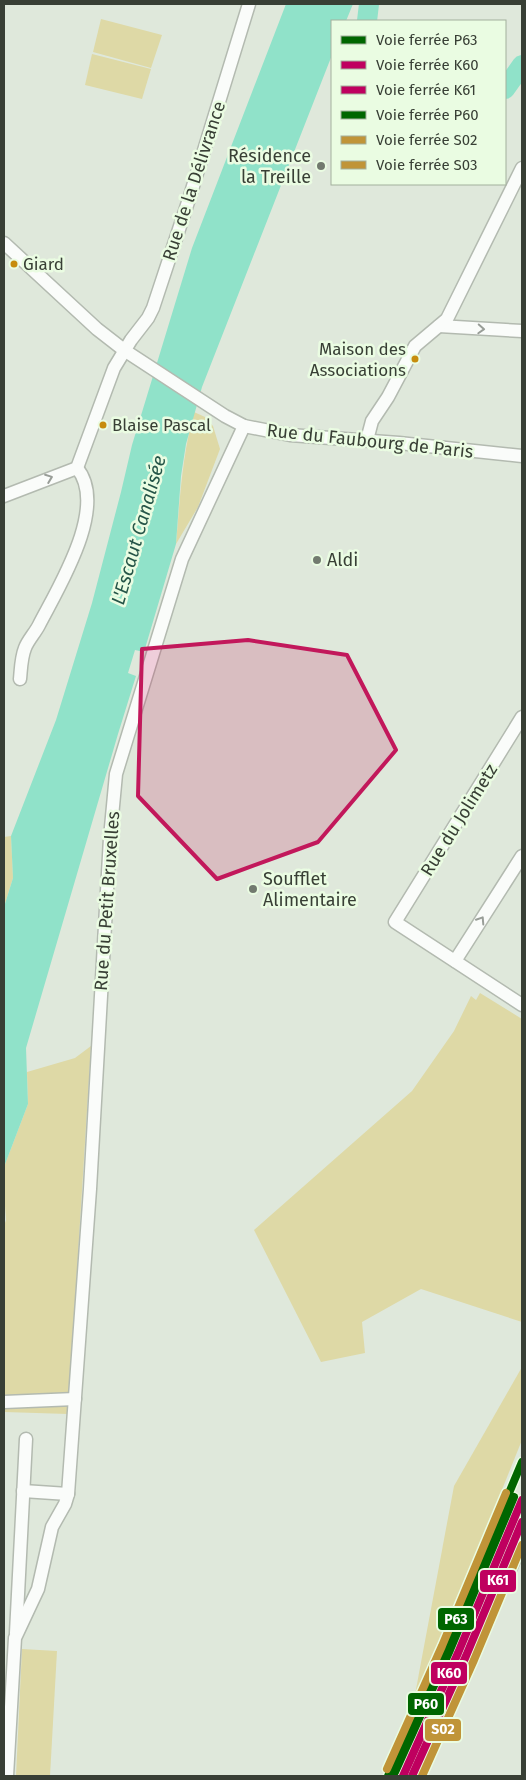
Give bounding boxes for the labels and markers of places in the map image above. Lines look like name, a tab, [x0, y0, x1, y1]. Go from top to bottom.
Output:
place label: Résidence la Treille	[228, 145, 311, 188]
marker: Résidence la Treille	[315, 160, 327, 172]
place label: Giard	[23, 254, 64, 275]
marker: Giard	[9, 259, 19, 269]
place label: Maison des Associations	[310, 339, 406, 381]
marker: Maison des Associations	[410, 354, 420, 364]
place label: Blaise Pascal	[112, 415, 211, 436]
marker: Blaise Pascal	[98, 420, 108, 430]
place label: Aldi	[327, 549, 358, 571]
marker: Aldi	[311, 554, 323, 566]
place label: Soufflet Alimentaire	[263, 868, 357, 911]
marker: Soufflet Alimentaire	[247, 883, 259, 895]

